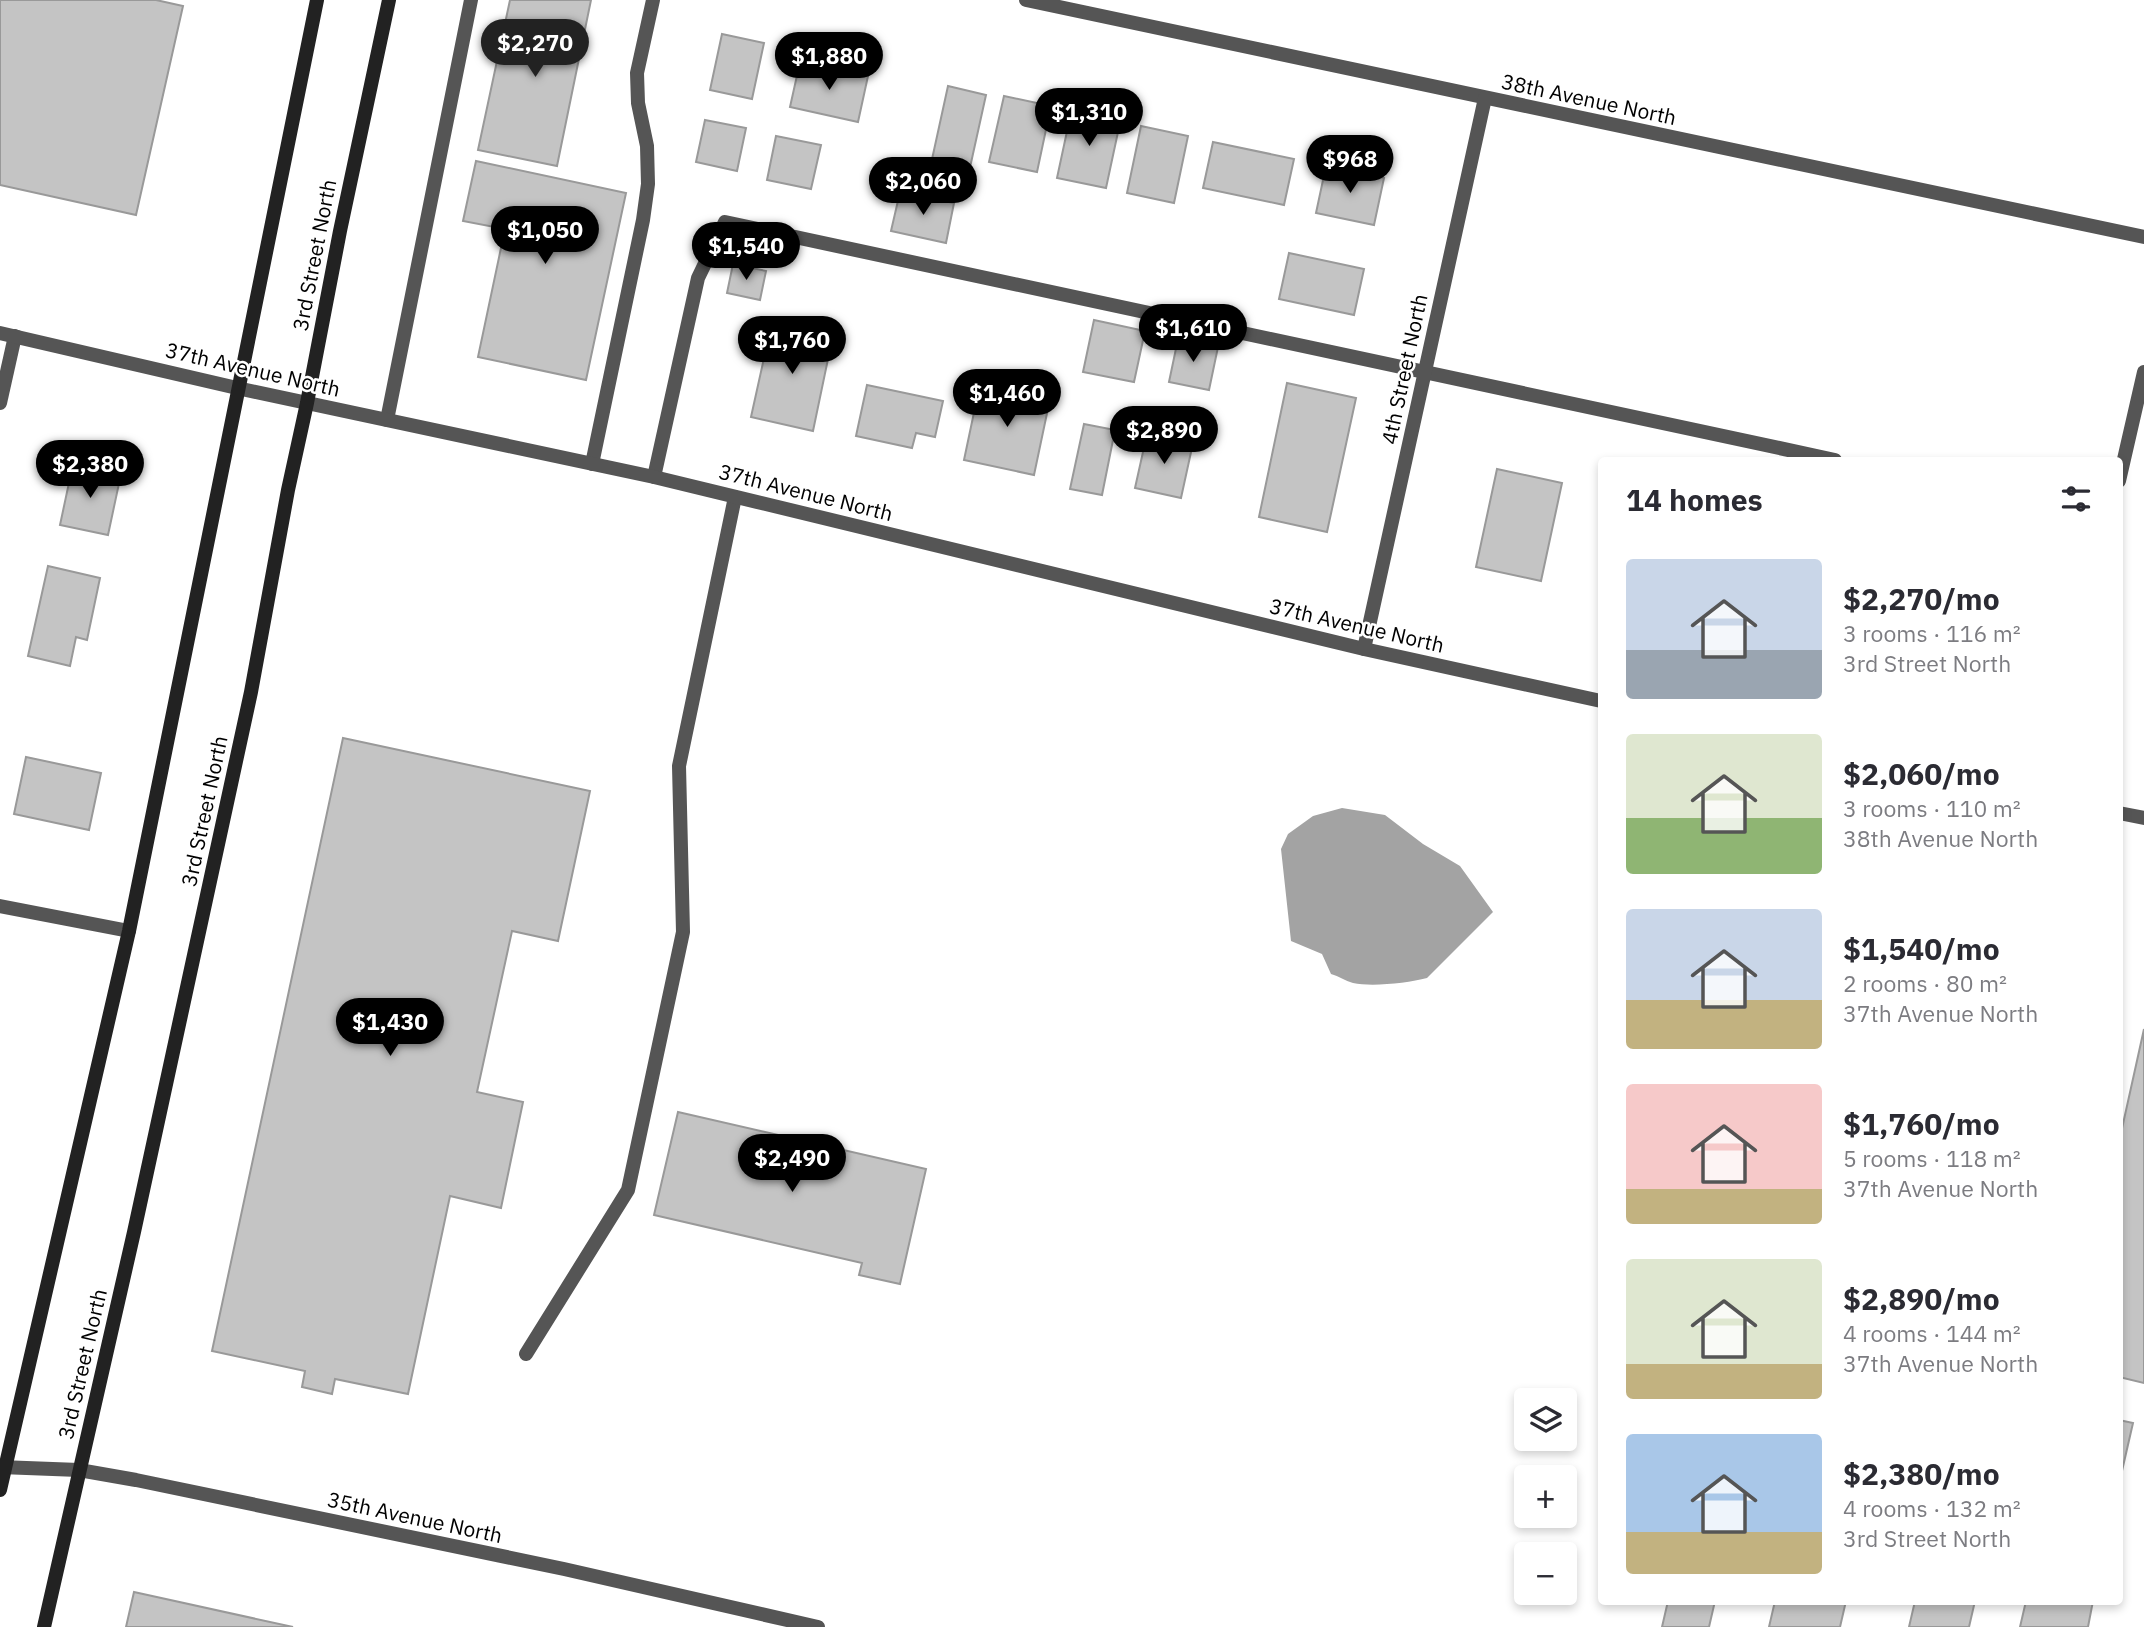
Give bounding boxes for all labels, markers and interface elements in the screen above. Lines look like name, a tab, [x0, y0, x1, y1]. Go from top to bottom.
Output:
pin: $2,270	[478, 20, 592, 79]
text: $2,270	[497, 27, 573, 57]
pin: $1,880	[772, 32, 886, 92]
text: $1,880	[791, 40, 867, 70]
street label: 38th Avenue North	[1499, 67, 1679, 131]
pin: $1,310	[1032, 88, 1146, 148]
text: $1,310	[1051, 96, 1127, 126]
pin: $968	[1309, 136, 1391, 195]
text: $968	[1322, 143, 1378, 173]
pin: $2,060	[866, 158, 980, 217]
text: $2,060	[885, 165, 961, 195]
street label: 3rd Street North	[286, 177, 342, 333]
pin: $1,050	[488, 206, 602, 266]
text: $1,050	[507, 214, 583, 244]
pin: $1,540	[689, 222, 803, 282]
text: $1,540	[708, 230, 784, 260]
street label: 4th Street North	[1374, 291, 1434, 447]
pin: $1,610	[1136, 304, 1250, 364]
text: $1,610	[1155, 312, 1231, 342]
pin: $1,760	[735, 316, 849, 376]
text: $1,760	[754, 324, 830, 354]
street label: 37th Avenue North	[163, 335, 343, 403]
pin: $1,460	[950, 370, 1064, 429]
text: $1,460	[969, 377, 1045, 407]
pin: $2,890	[1107, 406, 1221, 466]
text: $2,890	[1126, 414, 1202, 444]
pin: $2,380	[33, 440, 147, 500]
text: $2,380	[52, 448, 128, 478]
street label: 37th Avenue North	[716, 457, 896, 527]
text: 14 homes	[1626, 480, 1763, 519]
icon: filters	[2057, 480, 2095, 518]
text: $2,270/mo	[1843, 579, 2000, 618]
icon: home	[1682, 587, 1766, 671]
street label: 37th Avenue North	[1267, 591, 1447, 659]
text: 3 rooms · 116 m²	[1843, 618, 2021, 648]
text: 3rd Street North	[1843, 648, 2011, 678]
street label: 3rd Street North	[174, 733, 234, 889]
text: $2,060/mo	[1843, 754, 2000, 793]
icon: home	[1682, 762, 1766, 846]
text: 3 rooms · 110 m²	[1843, 793, 2021, 823]
text: 38th Avenue North	[1843, 823, 2038, 853]
text: $1,540/mo	[1843, 929, 2000, 968]
icon: home	[1682, 937, 1766, 1021]
text: 2 rooms · 80 m²	[1843, 968, 2007, 998]
pin: $1,430	[333, 998, 447, 1058]
text: 37th Avenue North	[1843, 998, 2038, 1028]
text: $1,430	[352, 1006, 428, 1036]
text: $1,760/mo	[1843, 1104, 2000, 1143]
icon: home	[1682, 1112, 1766, 1196]
pin: $2,490	[735, 1134, 849, 1194]
text: $2,490	[754, 1142, 830, 1172]
text: 5 rooms · 118 m²	[1843, 1143, 2021, 1173]
text: 37th Avenue North	[1843, 1173, 2038, 1203]
text: $2,890/mo	[1843, 1279, 2000, 1318]
street label: 3rd Street North	[51, 1286, 113, 1442]
icon: home	[1682, 1287, 1766, 1371]
text: 4 rooms · 144 m²	[1843, 1318, 2021, 1348]
text: 37th Avenue North	[1843, 1348, 2038, 1378]
map controls	[1514, 1388, 1577, 1605]
button: layers	[1514, 1388, 1577, 1451]
text: $2,380/mo	[1843, 1454, 2000, 1493]
icon: home	[1682, 1462, 1766, 1546]
button: +	[1514, 1465, 1577, 1528]
street label: 35th Avenue North	[325, 1485, 505, 1549]
text: 4 rooms · 132 m²	[1843, 1493, 2021, 1523]
text: 3rd Street North	[1843, 1523, 2011, 1553]
button: −	[1514, 1542, 1577, 1605]

